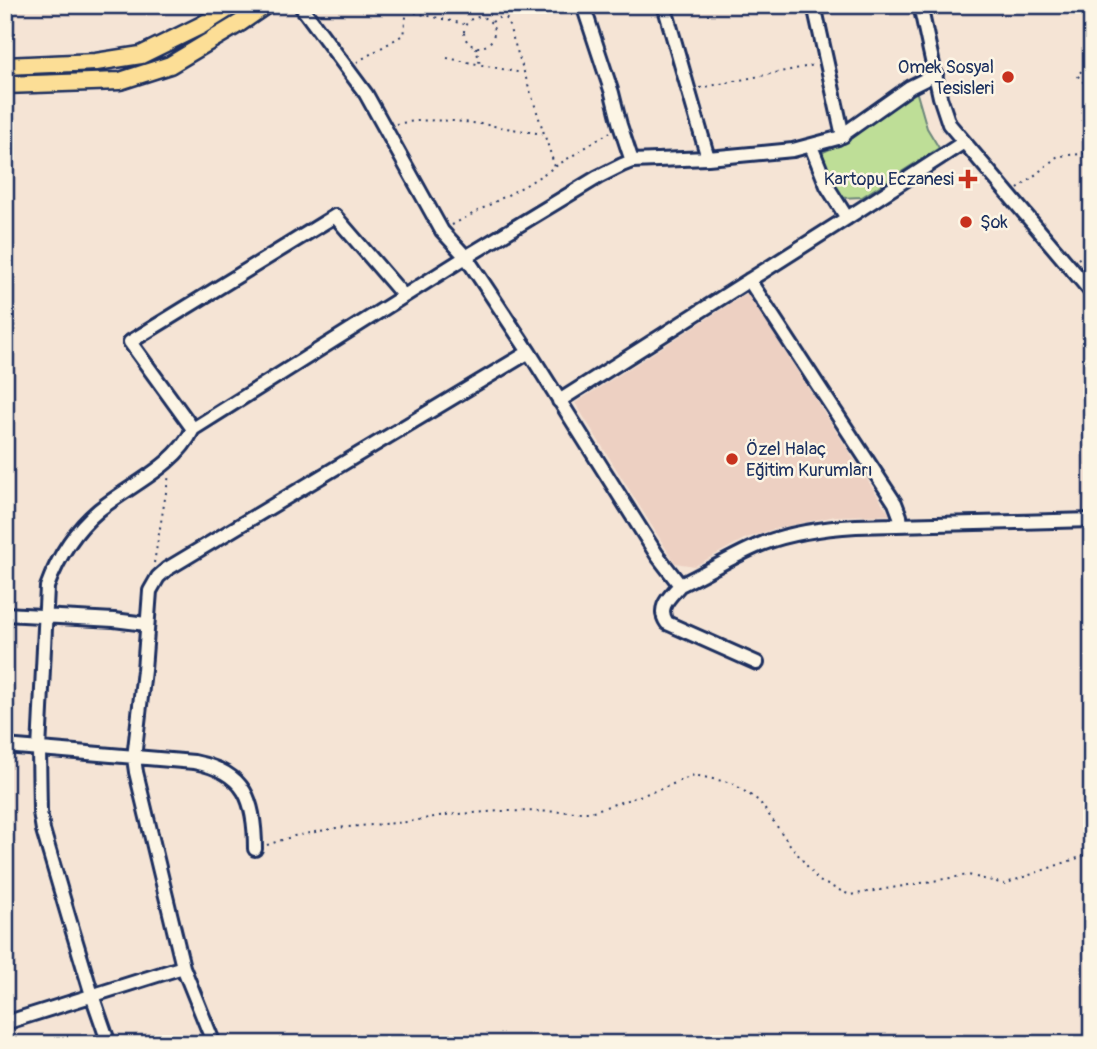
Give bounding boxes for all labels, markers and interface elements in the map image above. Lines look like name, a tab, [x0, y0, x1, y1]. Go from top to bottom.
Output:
place label: Omek Sosyal Tesisleri	[898, 56, 994, 100]
marker: Omek Sosyal Tesisleri	[1000, 69, 1016, 85]
place label: Kartopu Eczanesi	[824, 168, 954, 191]
marker: Kartopu Eczanesi	[960, 171, 976, 187]
place label: Şok	[980, 211, 1008, 234]
marker: Şok	[958, 214, 974, 230]
place label: Özel Halaç Eğitim Kurumları	[746, 438, 873, 482]
marker: Özel Halaç Eğitim Kurumları	[724, 451, 740, 467]

